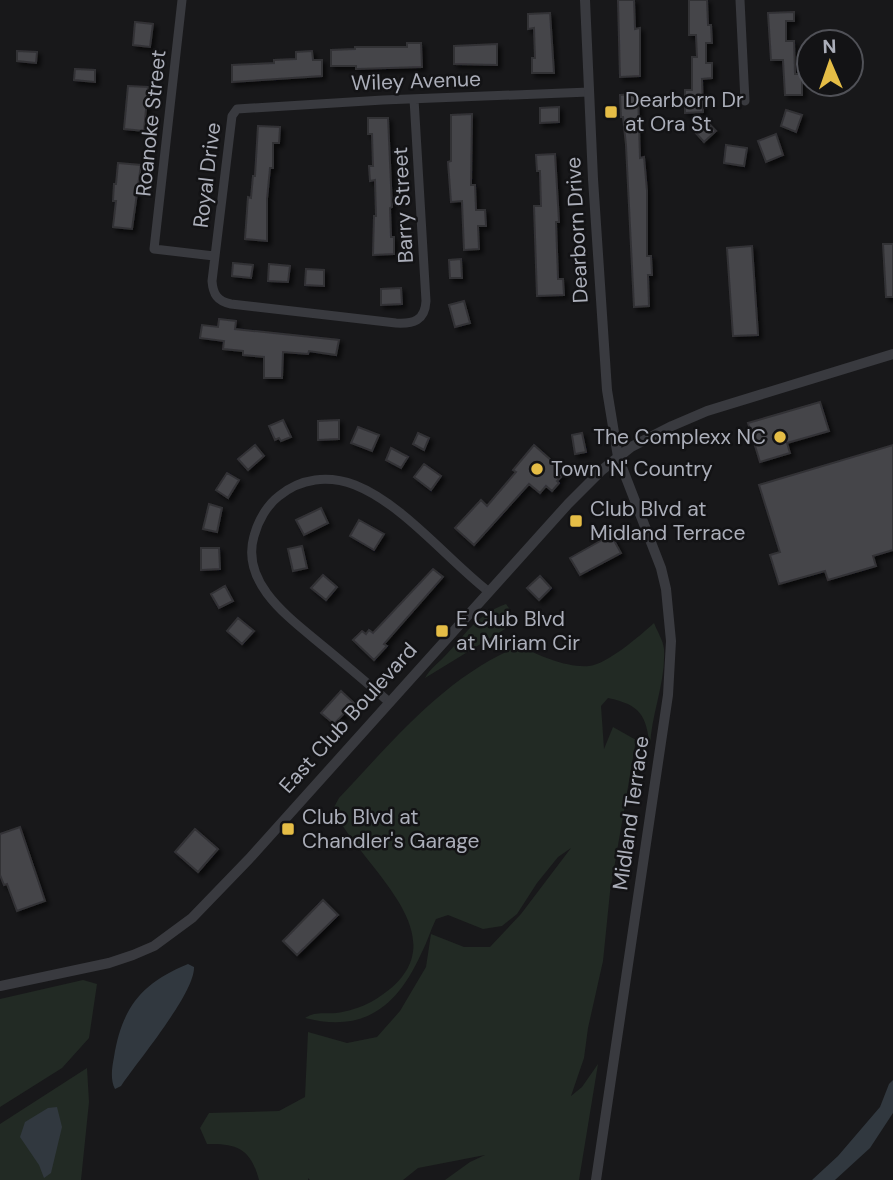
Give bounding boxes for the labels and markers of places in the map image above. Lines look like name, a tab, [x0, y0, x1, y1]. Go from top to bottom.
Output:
place label: Dearborn Dr at Ora St	[625, 86, 744, 138]
marker: Dearborn Dr at Ora St	[603, 104, 619, 120]
place label: The Complexx NC	[593, 423, 766, 451]
marker: The Complexx NC	[772, 429, 788, 445]
place label: Town 'N' Country	[551, 455, 713, 483]
marker: Town 'N' Country	[529, 461, 545, 477]
place label: Club Blvd at Midland Terrace	[590, 495, 746, 547]
marker: Club Blvd at Midland Terrace	[568, 513, 584, 529]
place label: E Club Blvd at Miriam Cir	[456, 605, 580, 657]
marker: E Club Blvd at Miriam Cir	[434, 623, 450, 639]
place label: Club Blvd at Chandler's Garage	[302, 803, 479, 855]
marker: Club Blvd at Chandler's Garage	[280, 821, 296, 837]

